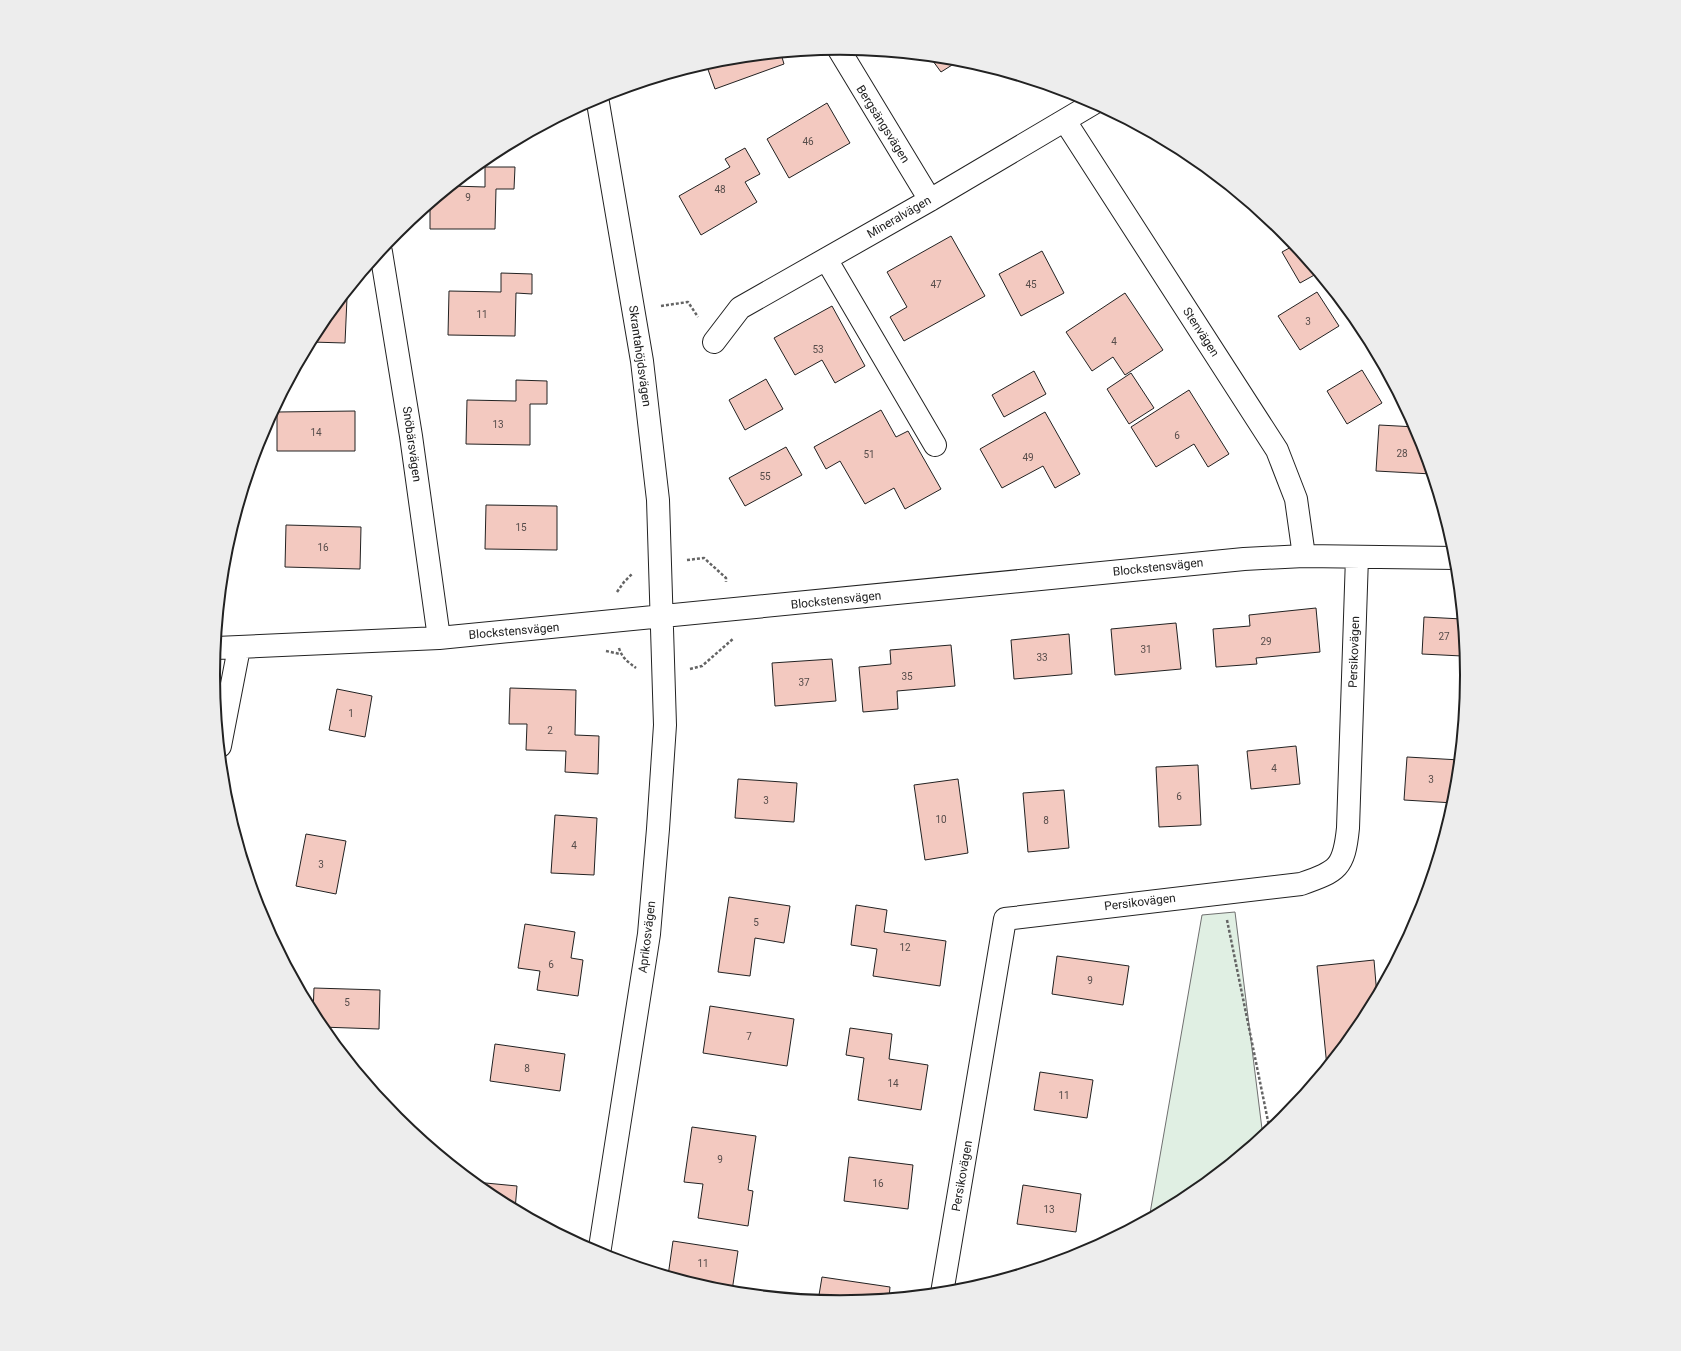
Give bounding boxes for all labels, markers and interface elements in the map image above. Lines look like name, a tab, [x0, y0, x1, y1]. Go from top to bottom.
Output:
street label: Bergsängsvägen	[854, 83, 912, 165]
house number: 46	[802, 136, 814, 147]
house number: 48	[714, 184, 726, 195]
house number: 9	[465, 192, 471, 203]
street label: Mineralvägen	[864, 193, 934, 241]
house number: 47	[930, 279, 942, 290]
house number: 45	[1025, 279, 1037, 290]
street label: Skrantahöjdsvägen	[626, 305, 654, 407]
street label: Stenvägen	[1180, 305, 1222, 359]
house number: 11	[476, 309, 488, 320]
house number: 3	[1305, 316, 1311, 327]
house number: 4	[1111, 336, 1117, 347]
house number: 53	[812, 344, 824, 355]
street label: Snöbärsvägen	[400, 405, 424, 483]
house number: 13	[492, 419, 504, 430]
house number: 14	[310, 427, 322, 438]
house number: 6	[1174, 430, 1180, 441]
house number: 28	[1396, 448, 1408, 459]
house number: 51	[863, 449, 875, 460]
house number: 49	[1022, 452, 1034, 463]
house number: 55	[759, 471, 771, 482]
house number: 15	[515, 522, 527, 533]
house number: 16	[317, 542, 329, 553]
street label: Blockstensvägen	[1112, 555, 1204, 579]
street label: Blockstensvägen	[790, 588, 882, 612]
street label: Persikovägen	[1346, 616, 1362, 688]
street label: Blockstensvägen	[468, 620, 560, 642]
house number: 27	[1438, 631, 1450, 642]
house number: 29	[1260, 636, 1272, 647]
house number: 31	[1140, 644, 1152, 655]
house number: 33	[1036, 652, 1048, 663]
house number: 35	[901, 671, 913, 682]
house number: 37	[798, 677, 810, 688]
house number: 1	[348, 708, 354, 719]
house number: 2	[547, 725, 553, 736]
house number: 4	[1271, 763, 1277, 774]
house number: 3	[1428, 774, 1434, 785]
house number: 6	[1176, 791, 1182, 802]
house number: 3	[763, 795, 769, 806]
house number: 10	[935, 814, 947, 825]
house number: 8	[1043, 815, 1049, 826]
house number: 4	[571, 840, 577, 851]
house number: 3	[318, 859, 324, 870]
street label: Persikovägen	[1103, 891, 1177, 913]
street label: Aprikosvägen	[636, 900, 658, 974]
house number: 5	[753, 917, 759, 928]
house number: 12	[899, 942, 911, 953]
house number: 6	[548, 959, 554, 970]
house number: 9	[1087, 975, 1093, 986]
house number: 5	[344, 997, 350, 1008]
house number: 7	[746, 1031, 752, 1042]
house number: 8	[524, 1063, 530, 1074]
house number: 14	[887, 1078, 899, 1089]
house number: 11	[1058, 1090, 1070, 1101]
street label: Persikovägen	[949, 1139, 975, 1213]
house number: 9	[717, 1154, 723, 1165]
house number: 16	[872, 1178, 884, 1189]
house number: 13	[1043, 1204, 1055, 1215]
house number: 11	[697, 1258, 709, 1269]

